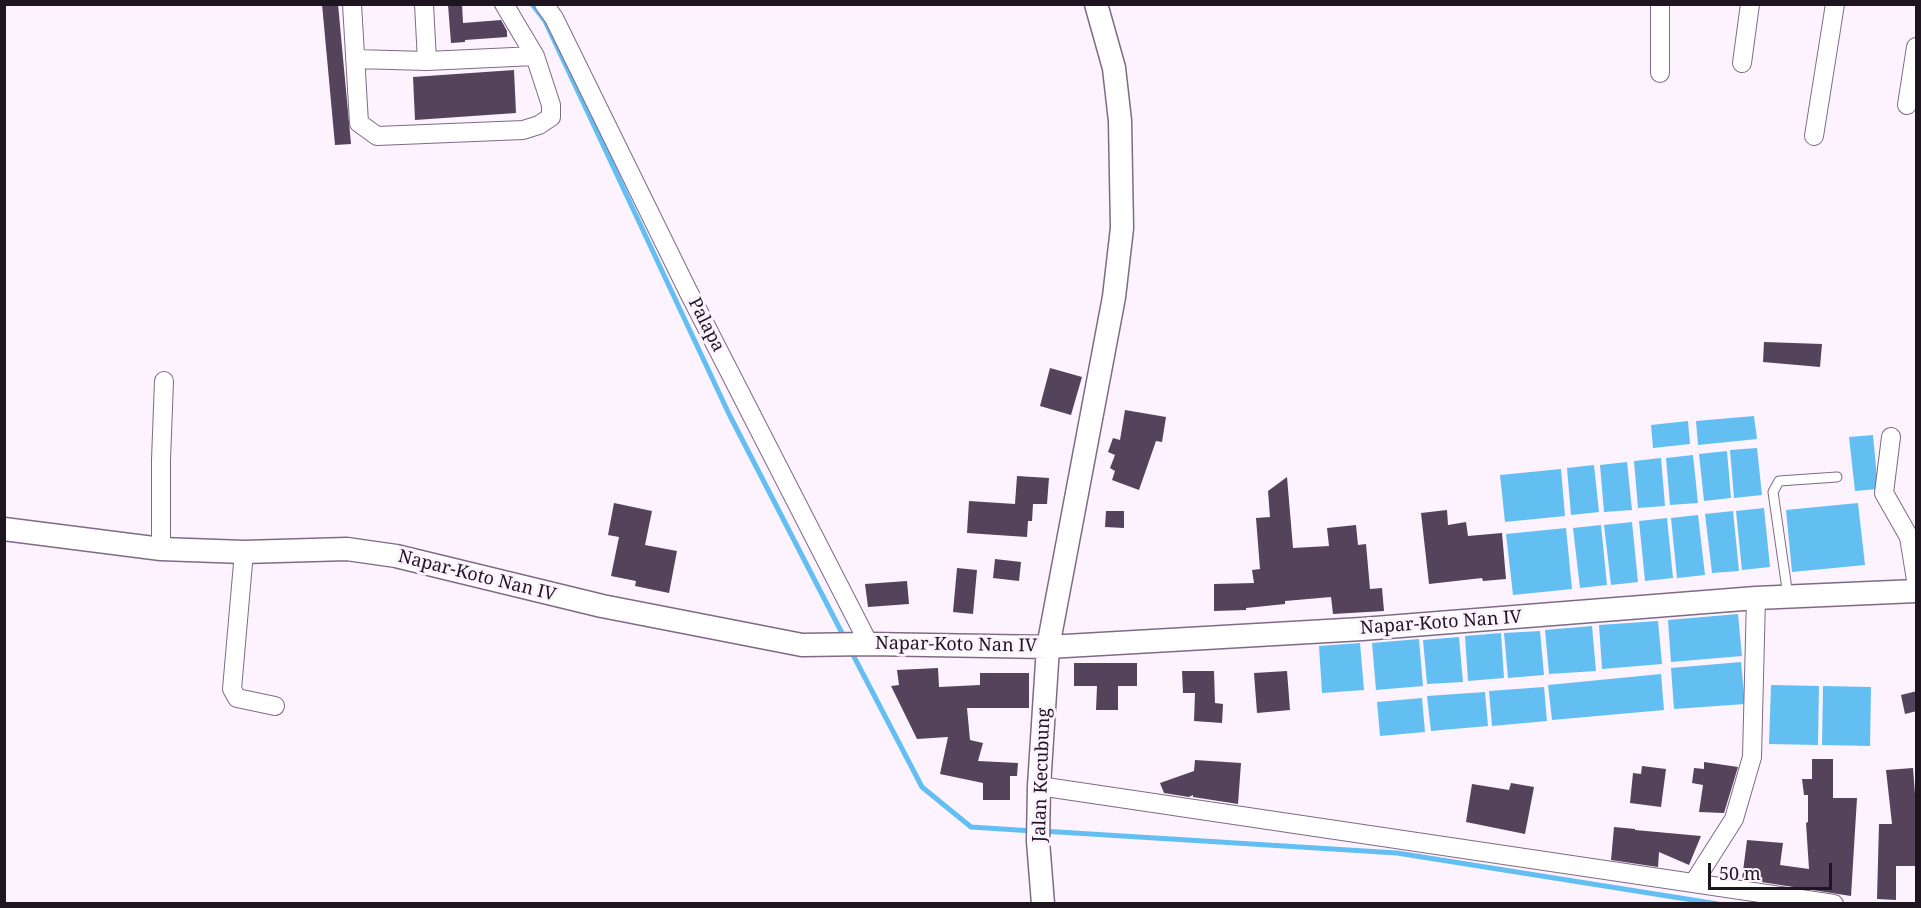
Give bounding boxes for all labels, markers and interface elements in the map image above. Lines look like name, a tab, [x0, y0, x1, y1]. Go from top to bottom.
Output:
street label: Palapa	[683, 294, 729, 356]
street label: Napar-Koto Nan IV	[396, 546, 558, 606]
street label: Napar-Koto Nan IV	[1359, 607, 1523, 639]
street label: Napar-Koto Nan IV	[875, 633, 1037, 657]
street label: Jalan Kecubung	[1029, 707, 1055, 843]
scale bar	[1711, 851, 1836, 889]
text: 50 m	[1719, 861, 1761, 885]

